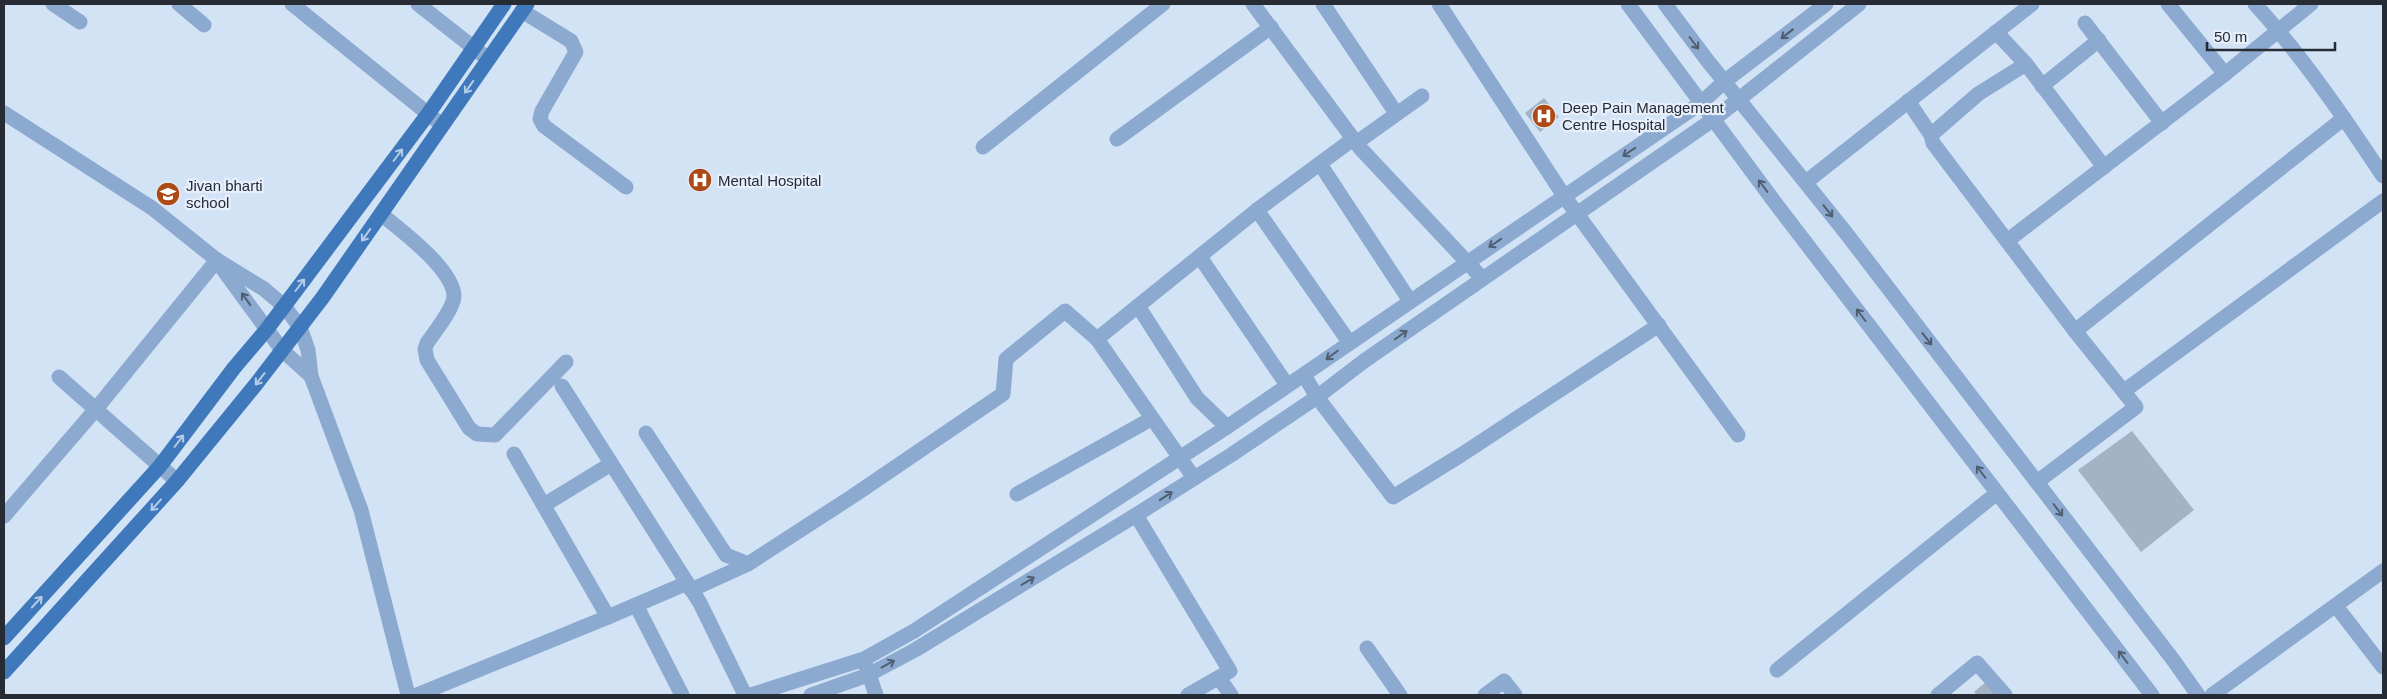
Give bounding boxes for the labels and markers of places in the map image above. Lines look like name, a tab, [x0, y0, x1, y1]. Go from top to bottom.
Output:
place label: Deep Pain Management Centre Hospital	[1562, 99, 1725, 133]
hospital icon: Deep Pain Management Centre Hospital	[1531, 103, 1557, 129]
hospital icon: Mental Hospital	[687, 167, 713, 193]
place label: Mental Hospital	[718, 172, 821, 189]
place label: Jivan bharti school	[186, 177, 263, 211]
school or university icon: Jivan bharti school	[155, 181, 181, 207]

